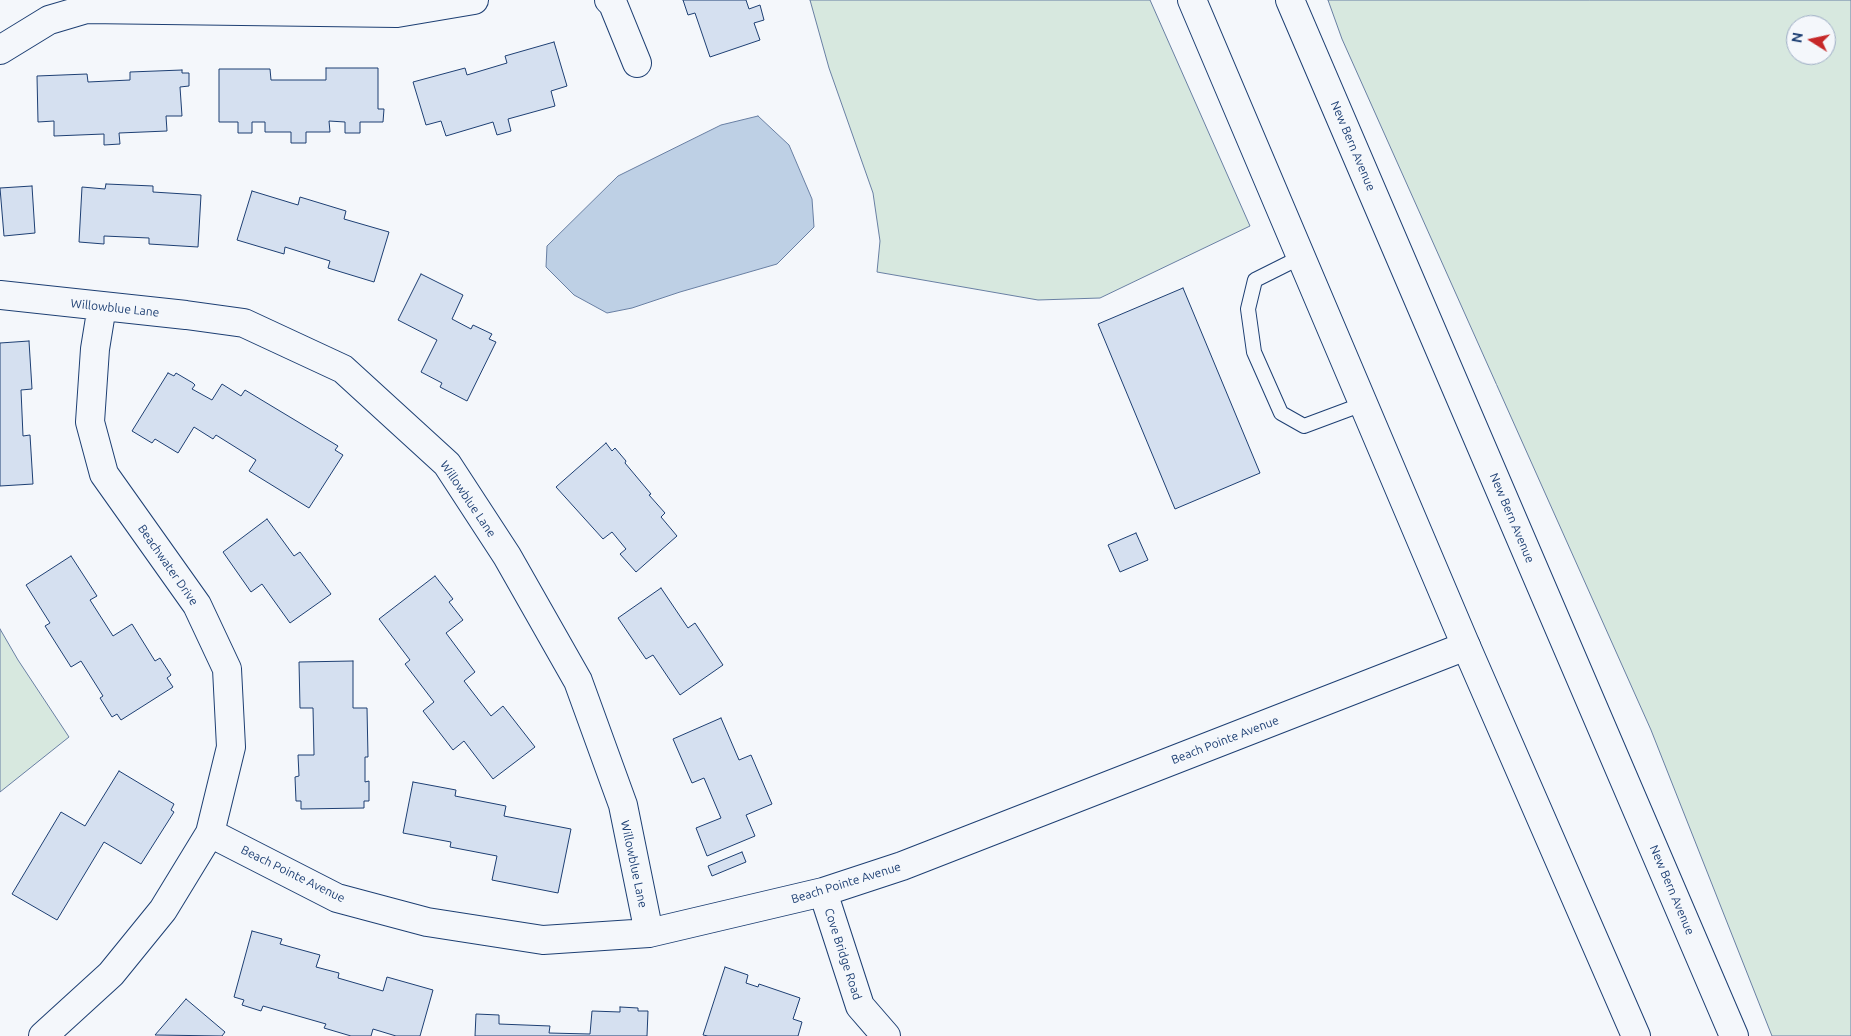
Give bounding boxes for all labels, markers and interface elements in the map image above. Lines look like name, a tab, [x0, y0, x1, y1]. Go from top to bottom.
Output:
north arrow	[1786, 15, 1836, 65]
text: N	[1788, 31, 1806, 44]
street label: New Bern Avenue	[1328, 99, 1378, 193]
street label: Willowblue Lane	[70, 296, 160, 320]
street label: Willowblue Lane	[437, 458, 499, 540]
street label: New Bern Avenue	[1487, 471, 1537, 565]
street label: Beachwater Drive	[135, 522, 201, 608]
street label: Beach Pointe Avenue	[1169, 713, 1281, 767]
street label: Willowblue Lane	[618, 819, 650, 909]
street label: Beach Pointe Avenue	[239, 843, 347, 905]
street label: New Bern Avenue	[1647, 843, 1697, 937]
street label: Beach Pointe Avenue	[789, 859, 903, 907]
street label: Cove Bridge Road	[821, 906, 865, 1002]

